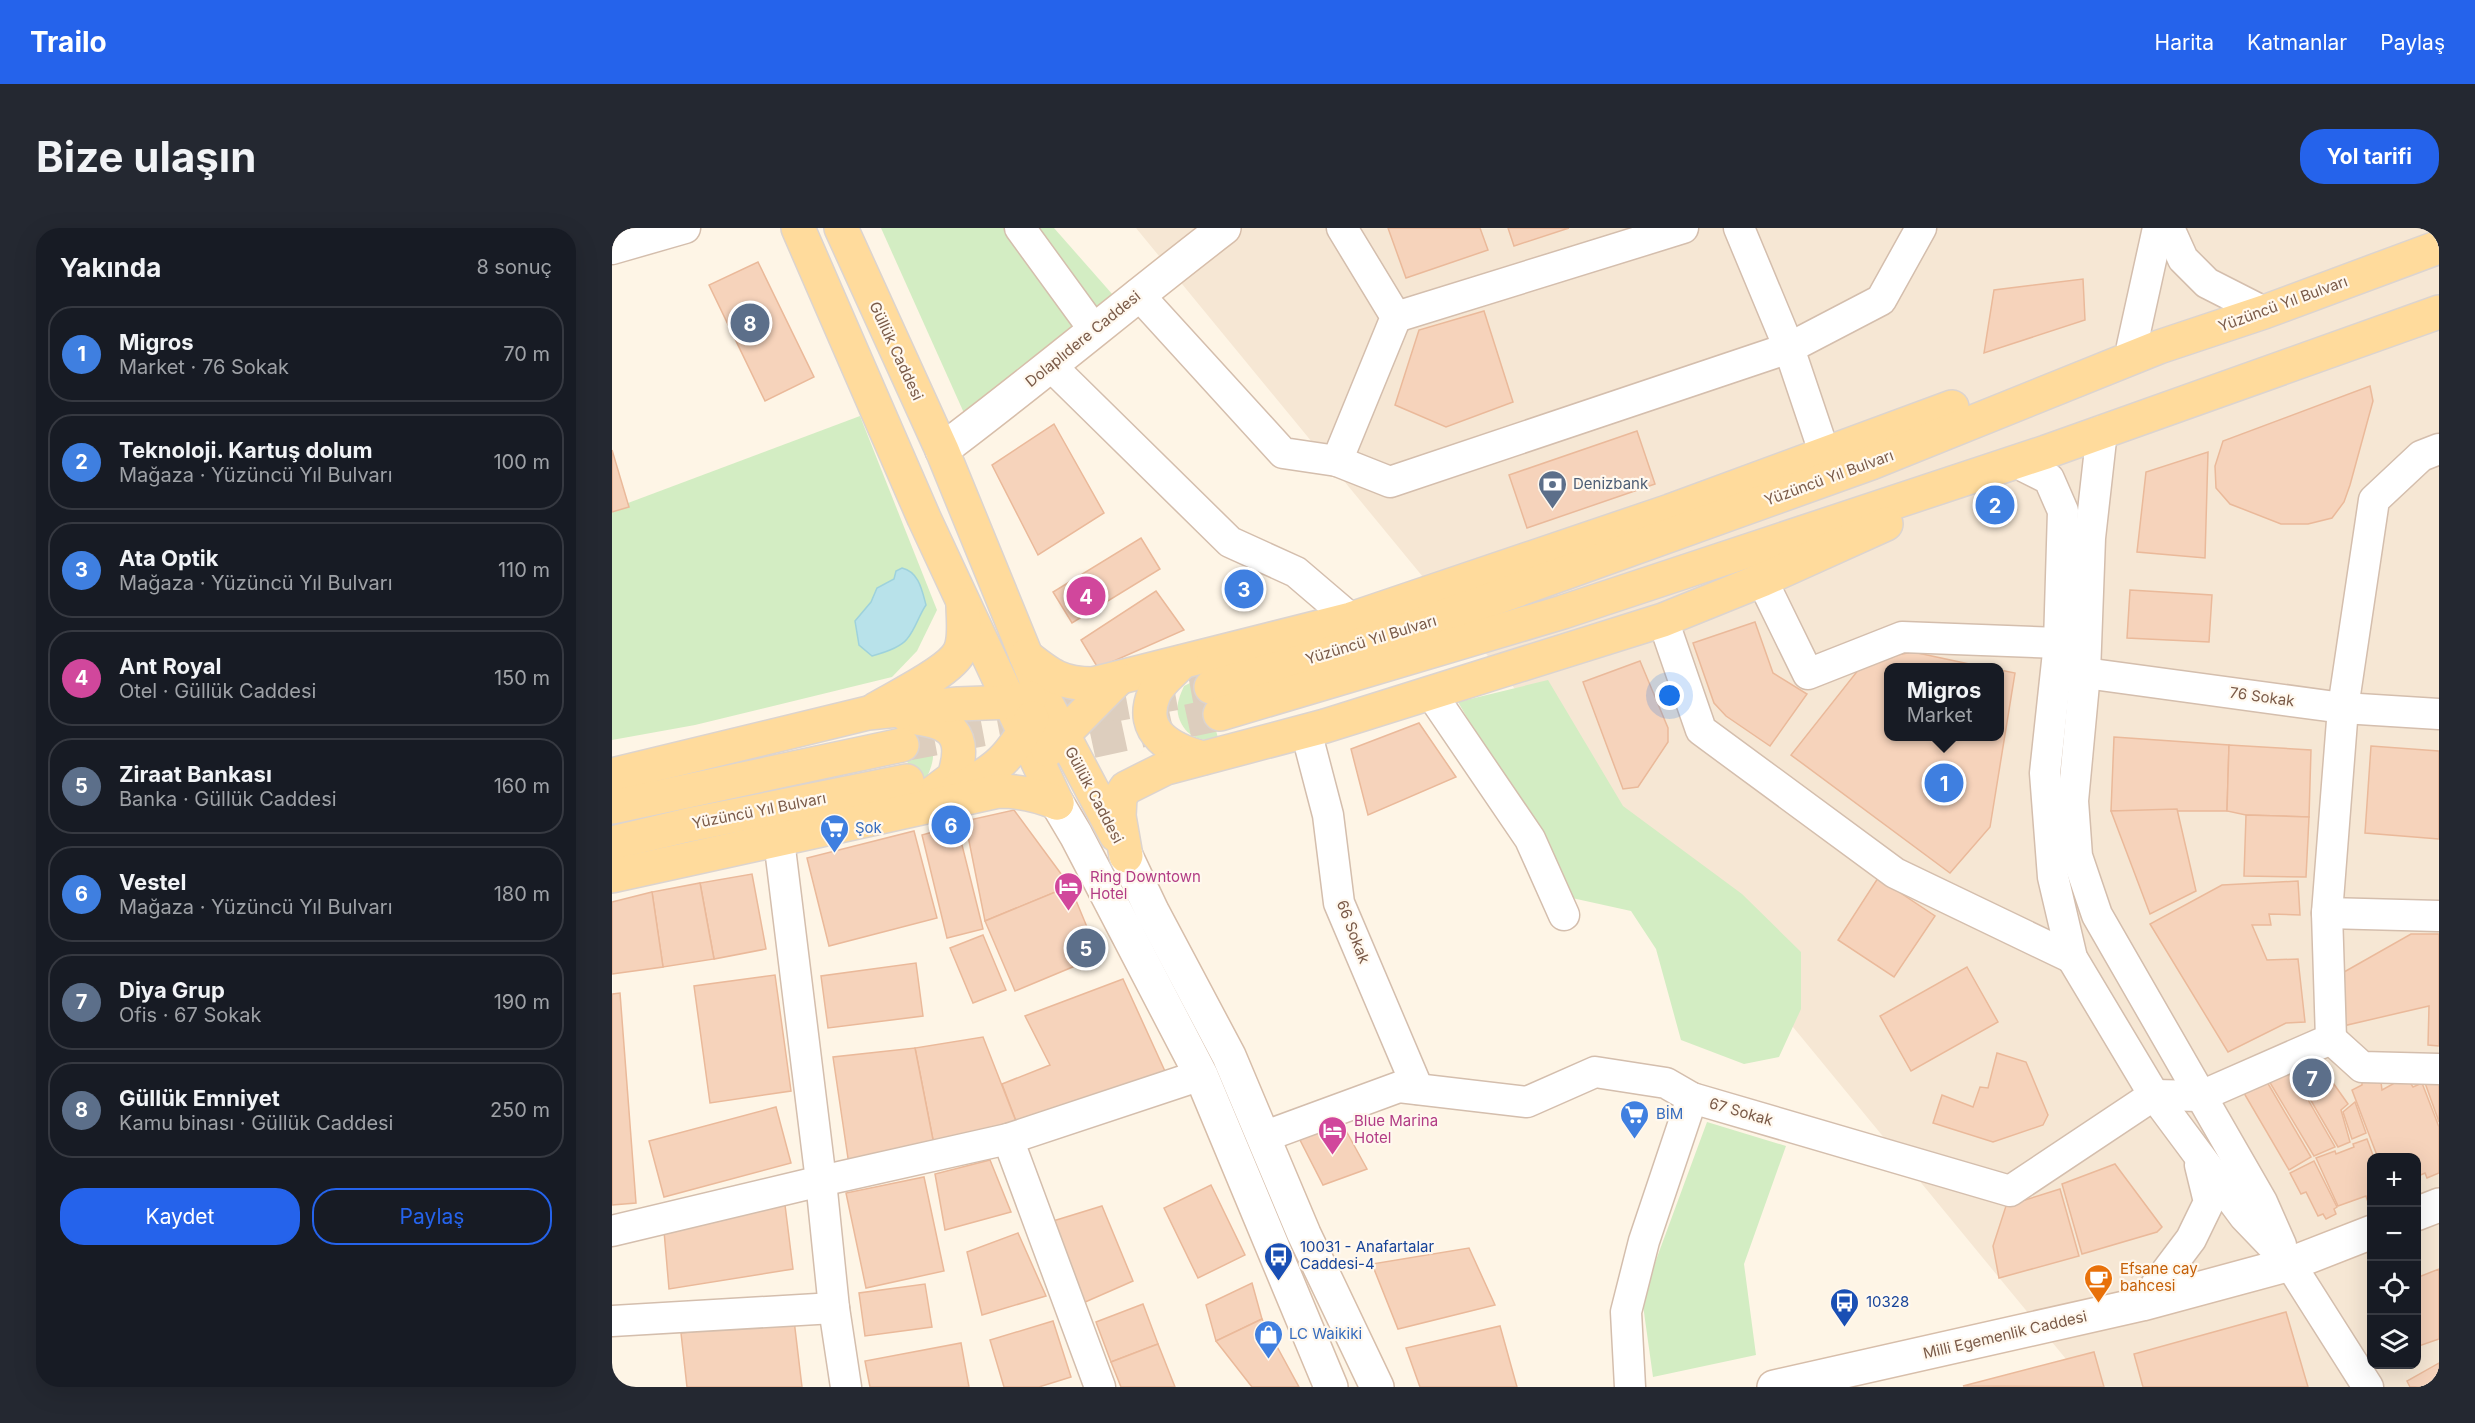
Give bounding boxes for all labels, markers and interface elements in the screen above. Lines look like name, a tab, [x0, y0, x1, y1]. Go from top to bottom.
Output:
text: Trailo	[30, 25, 107, 59]
text: Harita	[2155, 30, 2214, 55]
text: Katmanlar	[2247, 30, 2347, 55]
text: Paylaş	[2380, 30, 2445, 55]
button: Yol tarifi	[2300, 129, 2439, 184]
text: Bize ulaşın	[36, 131, 256, 182]
text: Yakında	[60, 252, 161, 283]
text: 8 sonuç	[476, 255, 552, 279]
street label: Yüzüncü Yıl Bulvarı	[2216, 271, 2350, 336]
street label: Dolaplıdere Caddesi	[1021, 286, 1144, 391]
street label: Güllük Caddesi	[865, 298, 928, 403]
pin: 8	[730, 300, 770, 346]
text: Migros	[119, 329, 194, 355]
text: 1	[77, 342, 86, 366]
text: 70 m	[503, 342, 550, 366]
text: Market · 76 Sokak	[119, 355, 289, 379]
text: Teknoloji. Kartuş dolum	[119, 437, 373, 463]
street label: Yüzüncü Yıl Bulvarı	[1762, 445, 1896, 510]
text: 2	[75, 450, 88, 474]
text: 100 m	[493, 450, 550, 474]
text: Mağaza · Yüzüncü Yıl Bulvarı	[119, 463, 393, 487]
bank icon: Denizbank	[1536, 468, 1568, 510]
place label: Denizbank	[1573, 474, 1649, 493]
pin: 2	[1976, 482, 2014, 528]
text: Ata Optik	[119, 545, 219, 571]
text: 3	[75, 558, 88, 582]
text: 110 m	[498, 558, 550, 582]
pin: 3	[1224, 566, 1264, 612]
text: Mağaza · Yüzüncü Yıl Bulvarı	[119, 571, 393, 595]
pin: 4	[1066, 574, 1106, 619]
street label: Yüzüncü Yıl Bulvarı	[1303, 611, 1439, 668]
text: Ant Royal	[119, 653, 221, 679]
popup	[1884, 663, 2004, 741]
text: 4	[75, 666, 88, 690]
text: 150 m	[494, 666, 550, 690]
text: Migros	[1907, 677, 1981, 703]
text: Otel · Güllük Caddesi	[119, 679, 316, 703]
your location	[1655, 681, 1684, 710]
street label: 76 Sokak	[2228, 683, 2296, 711]
text: Market	[1907, 703, 1973, 727]
street label: Güllük Caddesi	[1061, 743, 1128, 846]
pin: 1	[1924, 760, 1964, 806]
text: Ziraat Bankası	[119, 761, 272, 787]
text: 5	[75, 774, 88, 798]
text: 160 m	[494, 774, 550, 798]
text: Banka · Güllük Caddesi	[119, 787, 337, 811]
street label: Yüzüncü Yıl Bulvarı	[690, 788, 827, 833]
pin: 6	[932, 802, 970, 848]
supermarket icon: Şok	[818, 812, 850, 854]
place label: Şok	[855, 818, 883, 837]
place label: Ring Downtown Hotel	[1090, 867, 1201, 903]
text: Vestel	[119, 869, 186, 895]
hotel icon: Ring Downtown Hotel	[1053, 870, 1085, 912]
text: 6	[75, 882, 88, 906]
text: 180 m	[494, 882, 550, 906]
text: Mağaza · Yüzüncü Yıl Bulvarı	[119, 895, 393, 919]
street label: 66 Sokak	[1333, 897, 1374, 967]
pin: 5	[1066, 926, 1106, 970]
text: Diya Grup	[119, 977, 225, 1003]
text: 7	[76, 990, 87, 1014]
text: 190 m	[494, 990, 550, 1014]
text: Ofis · 67 Sokak	[119, 1003, 261, 1027]
pin: 7	[2292, 1056, 2332, 1100]
text: Güllük Emniyet	[119, 1085, 280, 1111]
street label: 67 Sokak	[1707, 1093, 1776, 1130]
text: 8	[75, 1098, 88, 1122]
text: 250 m	[490, 1098, 550, 1122]
supermarket icon: BİM	[1619, 1098, 1651, 1140]
place label: BİM	[1656, 1104, 1683, 1123]
text: Kamu binası · Güllük Caddesi	[119, 1111, 393, 1135]
place label: Blue Marina Hotel	[1354, 1111, 1438, 1147]
hotel icon: Blue Marina Hotel	[1317, 1114, 1349, 1156]
map controls	[2367, 1153, 2421, 1369]
button: +	[2367, 1153, 2421, 1207]
button: Kaydet	[60, 1188, 300, 1245]
button: Paylaş	[312, 1188, 552, 1245]
button: −	[2367, 1207, 2421, 1261]
place label: 10031 - Anafartalar Caddesi-4	[1300, 1237, 1434, 1273]
bus stop icon: 10031 - Anafartalar Caddesi-4	[1263, 1240, 1295, 1282]
place label: Efsane cay bahcesi	[2120, 1259, 2198, 1295]
button: locate	[2367, 1261, 2421, 1315]
cafe icon: Efsane cay bahcesi	[2083, 1262, 2115, 1304]
bus stop icon: 10328	[1829, 1286, 1861, 1328]
place label: 10328	[1866, 1292, 1909, 1311]
street label: Milli Egemenlik Caddesi	[1921, 1306, 2089, 1363]
button: layers	[2367, 1315, 2421, 1369]
shop icon: LC Waikiki	[1252, 1318, 1284, 1360]
place label: LC Waikiki	[1289, 1324, 1362, 1343]

